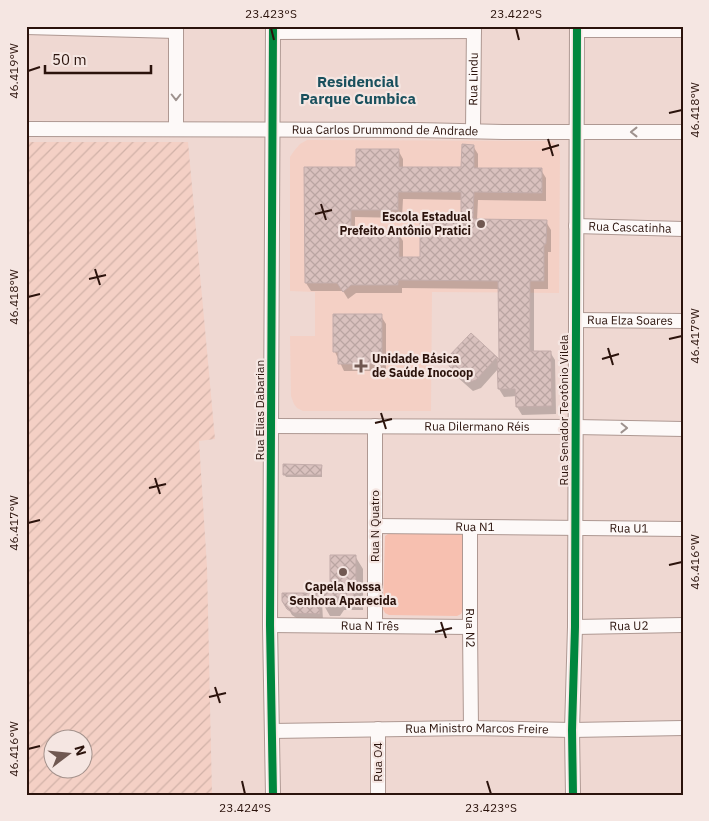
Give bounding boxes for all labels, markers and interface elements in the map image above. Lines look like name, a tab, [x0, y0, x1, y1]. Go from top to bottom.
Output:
text: 23.423°S	[245, 6, 297, 21]
text: 23.422°S	[490, 6, 542, 21]
scale bar	[45, 42, 151, 74]
text: 46.419°W	[6, 43, 21, 99]
text: 50 m	[52, 50, 87, 69]
street label: Rua Lindu	[465, 52, 481, 106]
district label: Residencial Parque Cumbica	[300, 72, 416, 108]
text: 46.418°W	[687, 82, 702, 138]
one-way arrow	[171, 94, 181, 101]
street label: Rua Carlos Drummond de Andrade	[292, 122, 479, 138]
one-way arrow	[630, 127, 638, 137]
place label: Escola Estadual Prefeito Antônio Pratici	[339, 209, 471, 238]
marker: Escola Estadual Prefeito Antônio Pratici	[475, 218, 487, 230]
street label: Rua Cascatinha	[588, 218, 672, 236]
text: 46.418°W	[6, 269, 21, 325]
text: 46.417°W	[687, 308, 702, 364]
street label: Rua Elza Soares	[587, 312, 673, 328]
street label: Rua Senador Teotônio Vilela	[556, 334, 571, 485]
place label: Unidade Básica de Saúde Inocoop	[372, 351, 473, 380]
marker: Unidade Básica de Saúde Inocoop	[354, 359, 368, 373]
street label: Rua Elias Dabarian	[252, 360, 267, 460]
street label: Rua Dilermano Réis	[424, 419, 530, 434]
one-way arrow	[621, 423, 629, 433]
street label: Rua N Quatro	[367, 490, 382, 562]
text: 46.417°W	[6, 495, 21, 551]
street label: Rua N1	[455, 519, 495, 534]
street label: Rua U1	[609, 520, 649, 536]
text: 46.416°W	[687, 534, 702, 590]
marker: Capela Nossa Senhora Aparecida	[337, 566, 349, 578]
place label: Capela Nossa Senhora Aparecida	[289, 579, 397, 608]
street label: Rua N2	[463, 608, 478, 648]
street label: Rua N Três	[341, 618, 399, 633]
street label: Rua U2	[609, 618, 649, 633]
street label: Rua Ministro Marcos Freire	[405, 720, 549, 737]
text: 46.416°W	[6, 721, 21, 777]
north arrow	[42, 728, 92, 778]
street label: Rua O4	[370, 742, 385, 782]
text: N	[70, 743, 91, 758]
text: 23.424°S	[219, 800, 271, 815]
text: 23.423°S	[465, 800, 517, 815]

